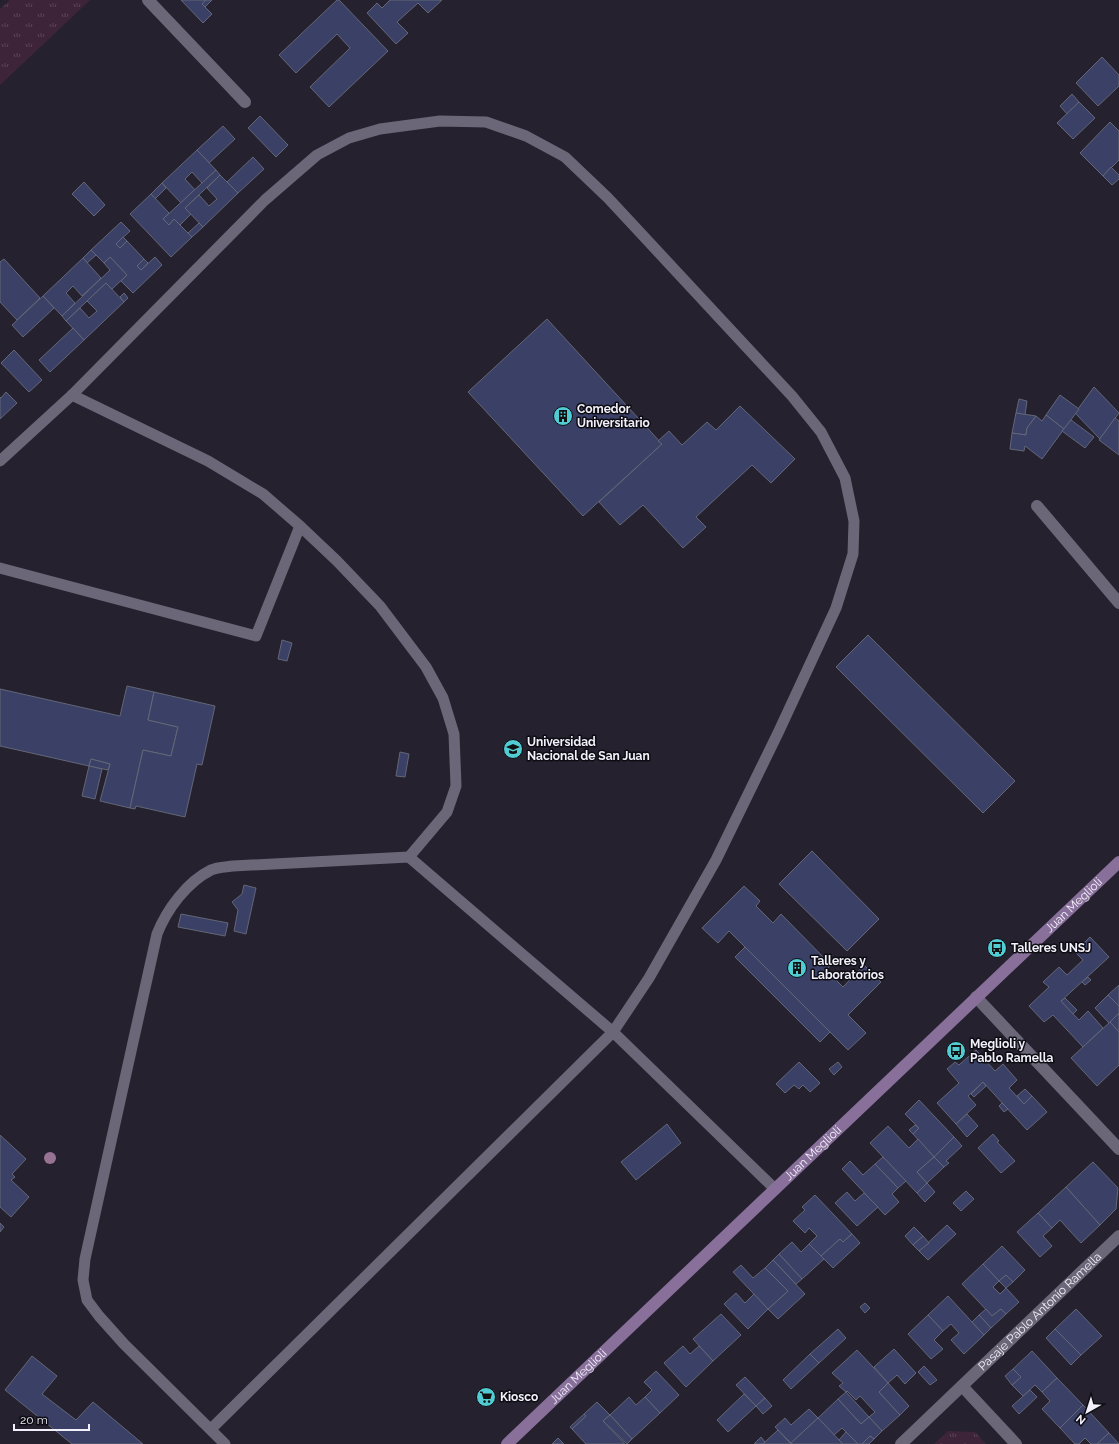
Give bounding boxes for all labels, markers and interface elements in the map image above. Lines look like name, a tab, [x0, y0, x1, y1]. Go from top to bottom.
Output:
place label: Comedor Universitario	[577, 402, 650, 430]
building icon: Comedor Universitario	[552, 405, 574, 427]
place label: Universidad Nacional de San Juan	[527, 735, 650, 763]
school or university icon: Universidad Nacional de San Juan	[502, 738, 524, 760]
street label: Juan Meglioli	[1042, 875, 1105, 935]
bus stop icon: Talleres UNSJ	[986, 937, 1008, 959]
place label: Talleres UNSJ	[1011, 941, 1091, 955]
place label: Talleres y Laboratorios	[811, 954, 884, 982]
building icon: Talleres y Laboratorios	[786, 957, 808, 979]
place label: Meglioli y Pablo Ramella	[970, 1037, 1054, 1065]
bus stop icon: Meglioli y Pablo Ramella	[945, 1040, 967, 1062]
street label: Juan Meglioli	[781, 1123, 844, 1184]
street label: Pasaje Pablo Antonio Ramella	[975, 1249, 1104, 1373]
street label: Juan Meglioli	[547, 1346, 609, 1407]
supermarket icon: Kiosco	[475, 1386, 497, 1408]
place label: Kiosco	[500, 1390, 538, 1404]
north arrow	[1067, 1392, 1107, 1432]
scale bar	[14, 1406, 89, 1432]
text: N	[1074, 1412, 1088, 1427]
text: 20 m	[20, 1413, 48, 1427]

